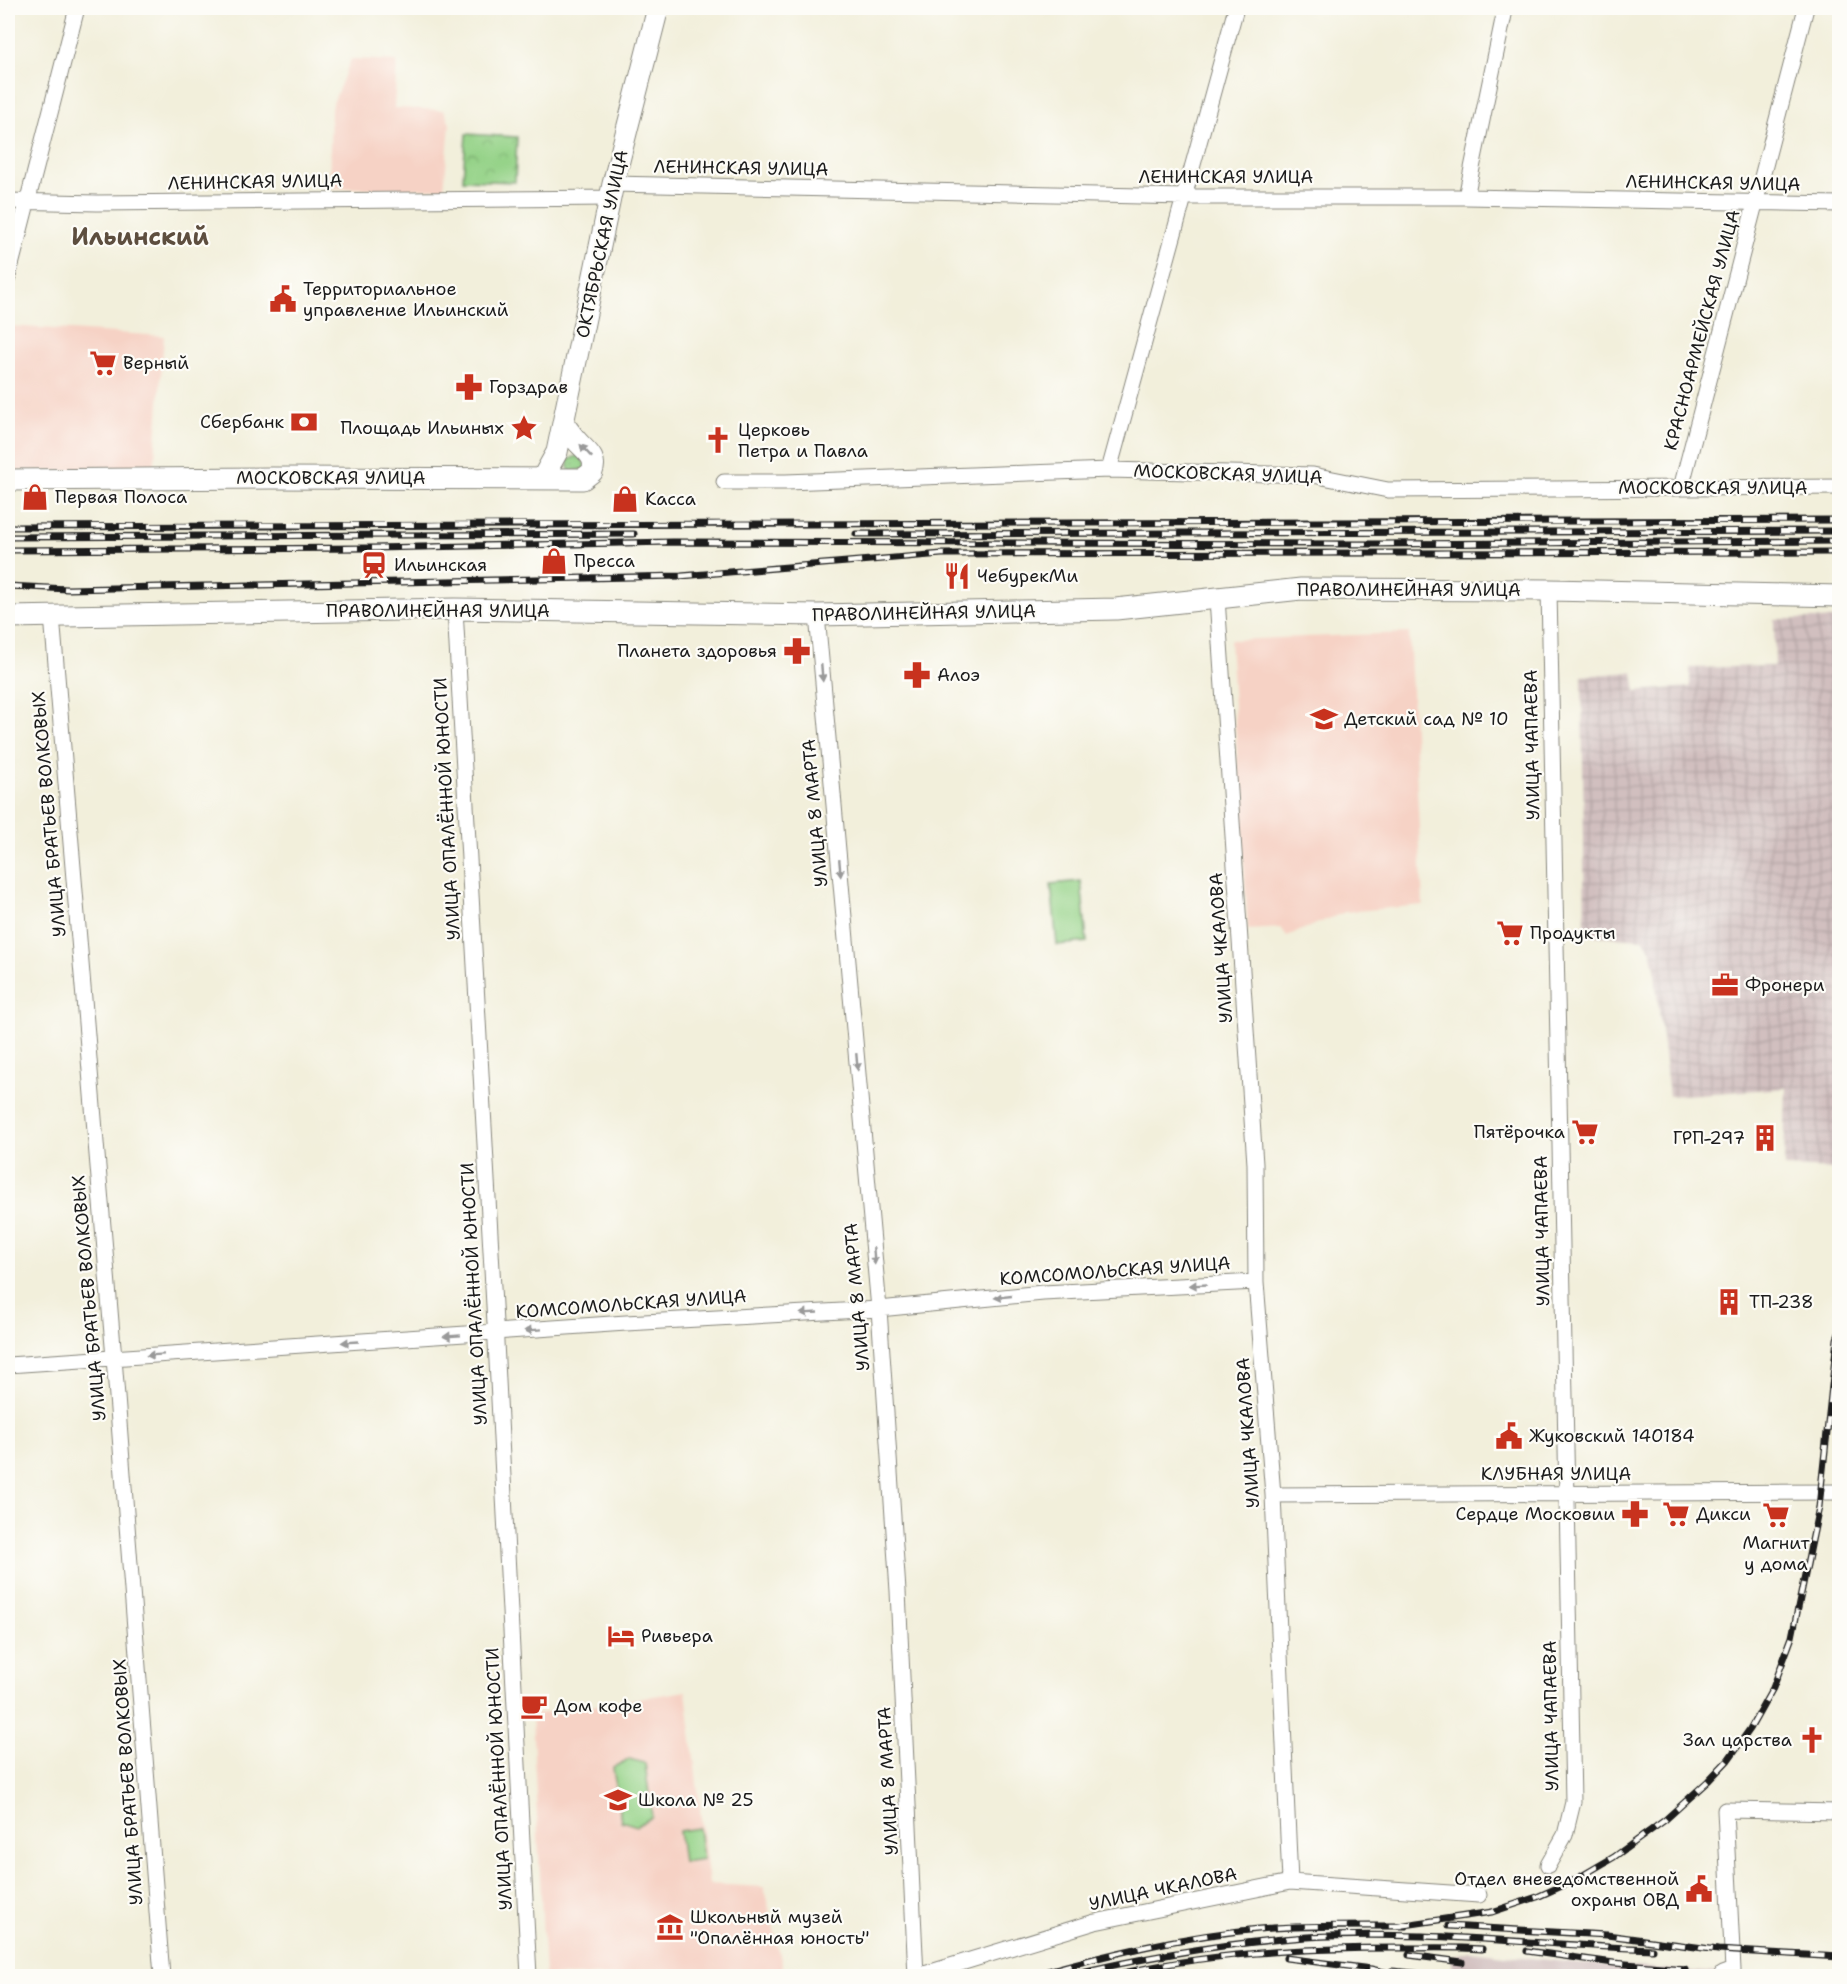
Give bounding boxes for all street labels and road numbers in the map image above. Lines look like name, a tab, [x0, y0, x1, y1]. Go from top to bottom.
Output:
street label: ОКТЯБРЬСКАЯ УЛИЦА	[570, 148, 634, 340]
street label: ЛЕНИНСКАЯ УЛИЦА	[653, 154, 829, 182]
street label: ЛЕНИНСКАЯ УЛИЦА	[1139, 165, 1313, 189]
street label: ЛЕНИНСКАЯ УЛИЦА	[167, 168, 343, 196]
street label: ЛЕНИНСКАЯ УЛИЦА	[1625, 169, 1801, 197]
street label: КРАСНОАРМЕЙСКАЯ УЛИЦА	[1658, 207, 1746, 453]
street label: МОСКОВСКАЯ УЛИЦА	[1133, 459, 1323, 489]
street label: МОСКОВСКАЯ УЛИЦА	[236, 466, 426, 490]
street label: МОСКОВСКАЯ УЛИЦА	[1618, 476, 1808, 500]
street label: ПРАВОЛИНЕЙНАЯ УЛИЦА	[1297, 578, 1521, 602]
street label: ПРАВОЛИНЕЙНАЯ УЛИЦА	[326, 599, 550, 623]
street label: ПРАВОЛИНЕЙНАЯ УЛИЦА	[812, 599, 1036, 627]
street label: УЛИЦА ЧАПАЕВА	[1519, 669, 1545, 821]
street label: УЛИЦА ОПАЛЁННОЙ ЮНОСТИ	[428, 677, 466, 941]
street label: УЛИЦА БРАТЬЕВ ВОЛКОВЫХ	[26, 690, 72, 938]
street label: УЛИЦА 8 МАРТА	[797, 738, 833, 888]
street label: УЛИЦА ЧКАЛОВА	[1204, 872, 1238, 1024]
street label: УЛИЦА ЧАПАЕВА	[1529, 1155, 1555, 1307]
street label: УЛИЦА ОПАЛЁННОЙ ЮНОСТИ	[455, 1162, 493, 1426]
street label: УЛИЦА БРАТЬЕВ ВОЛКОВЫХ	[66, 1174, 112, 1422]
street label: УЛИЦА 8 МАРТА	[839, 1222, 875, 1372]
street label: КОМСОМОЛЬСКАЯ УЛИЦА	[999, 1251, 1231, 1291]
street label: КОМСОМОЛЬСКАЯ УЛИЦА	[515, 1284, 747, 1324]
street label: УЛИЦА ЧКАЛОВА	[1231, 1357, 1265, 1509]
street label: КЛУБНАЯ УЛИЦА	[1481, 1462, 1631, 1486]
street label: УЛИЦА ЧАПАЕВА	[1538, 1640, 1564, 1792]
street label: УЛИЦА ОПАЛЁННОЙ ЮНОСТИ	[480, 1647, 518, 1911]
street label: УЛИЦА БРАТЬЕВ ВОЛКОВЫХ	[107, 1658, 149, 1906]
street label: УЛИЦА 8 МАРТА	[872, 1706, 904, 1856]
street label: УЛИЦА ЧКАЛОВА	[1087, 1862, 1239, 1916]

